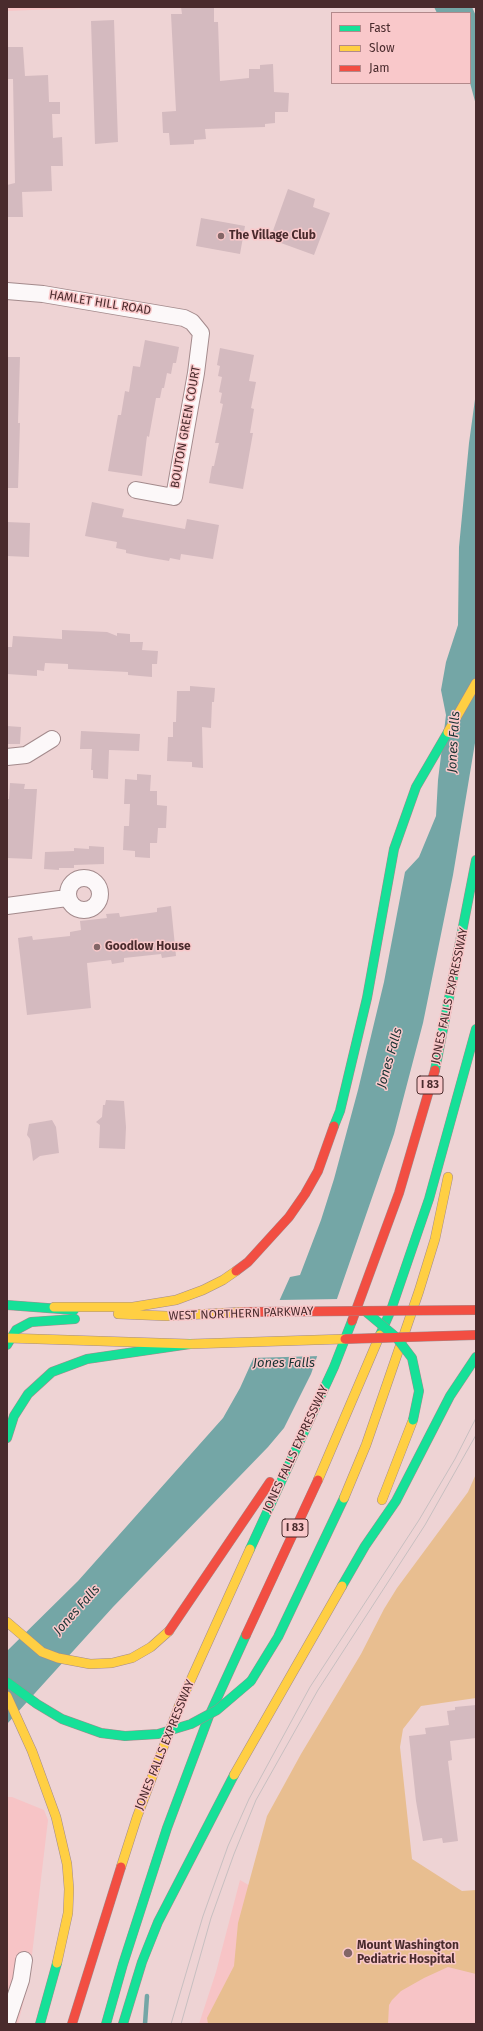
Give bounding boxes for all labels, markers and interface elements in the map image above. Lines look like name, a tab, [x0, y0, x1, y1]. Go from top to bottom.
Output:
legend	[331, 12, 471, 84]
text: Fast	[369, 21, 391, 35]
text: Slow	[369, 41, 395, 55]
text: Jam	[369, 61, 389, 75]
place label: The Village Club	[229, 229, 316, 243]
marker: The Village Club	[216, 231, 226, 241]
street label: HAMLET HILL ROAD	[48, 288, 152, 318]
street label: BOUTON GREEN COURT	[168, 365, 204, 489]
water label: Jones Falls	[445, 711, 463, 773]
street label: JONES FALLS EXPRESSWAY	[429, 927, 471, 1065]
place label: Goodlow House	[105, 940, 191, 954]
marker: Goodlow House	[92, 942, 102, 952]
water label: Jones Falls	[374, 1026, 406, 1090]
road number: I 83	[417, 1076, 443, 1094]
street label: WEST NORTHERN PARKWAY	[168, 1304, 314, 1324]
water label: Jones Falls	[253, 1355, 315, 1371]
street label: JONES FALLS EXPRESSWAY	[260, 1383, 332, 1515]
road number: I 83	[282, 1519, 308, 1537]
water label: Jones Falls	[51, 1582, 103, 1638]
street label: JONES FALLS EXPRESSWAY	[132, 1678, 198, 1812]
place label: Mount Washington Pediatric Hospital	[357, 1939, 459, 1967]
marker: Mount Washington Pediatric Hospital	[342, 1947, 354, 1959]

